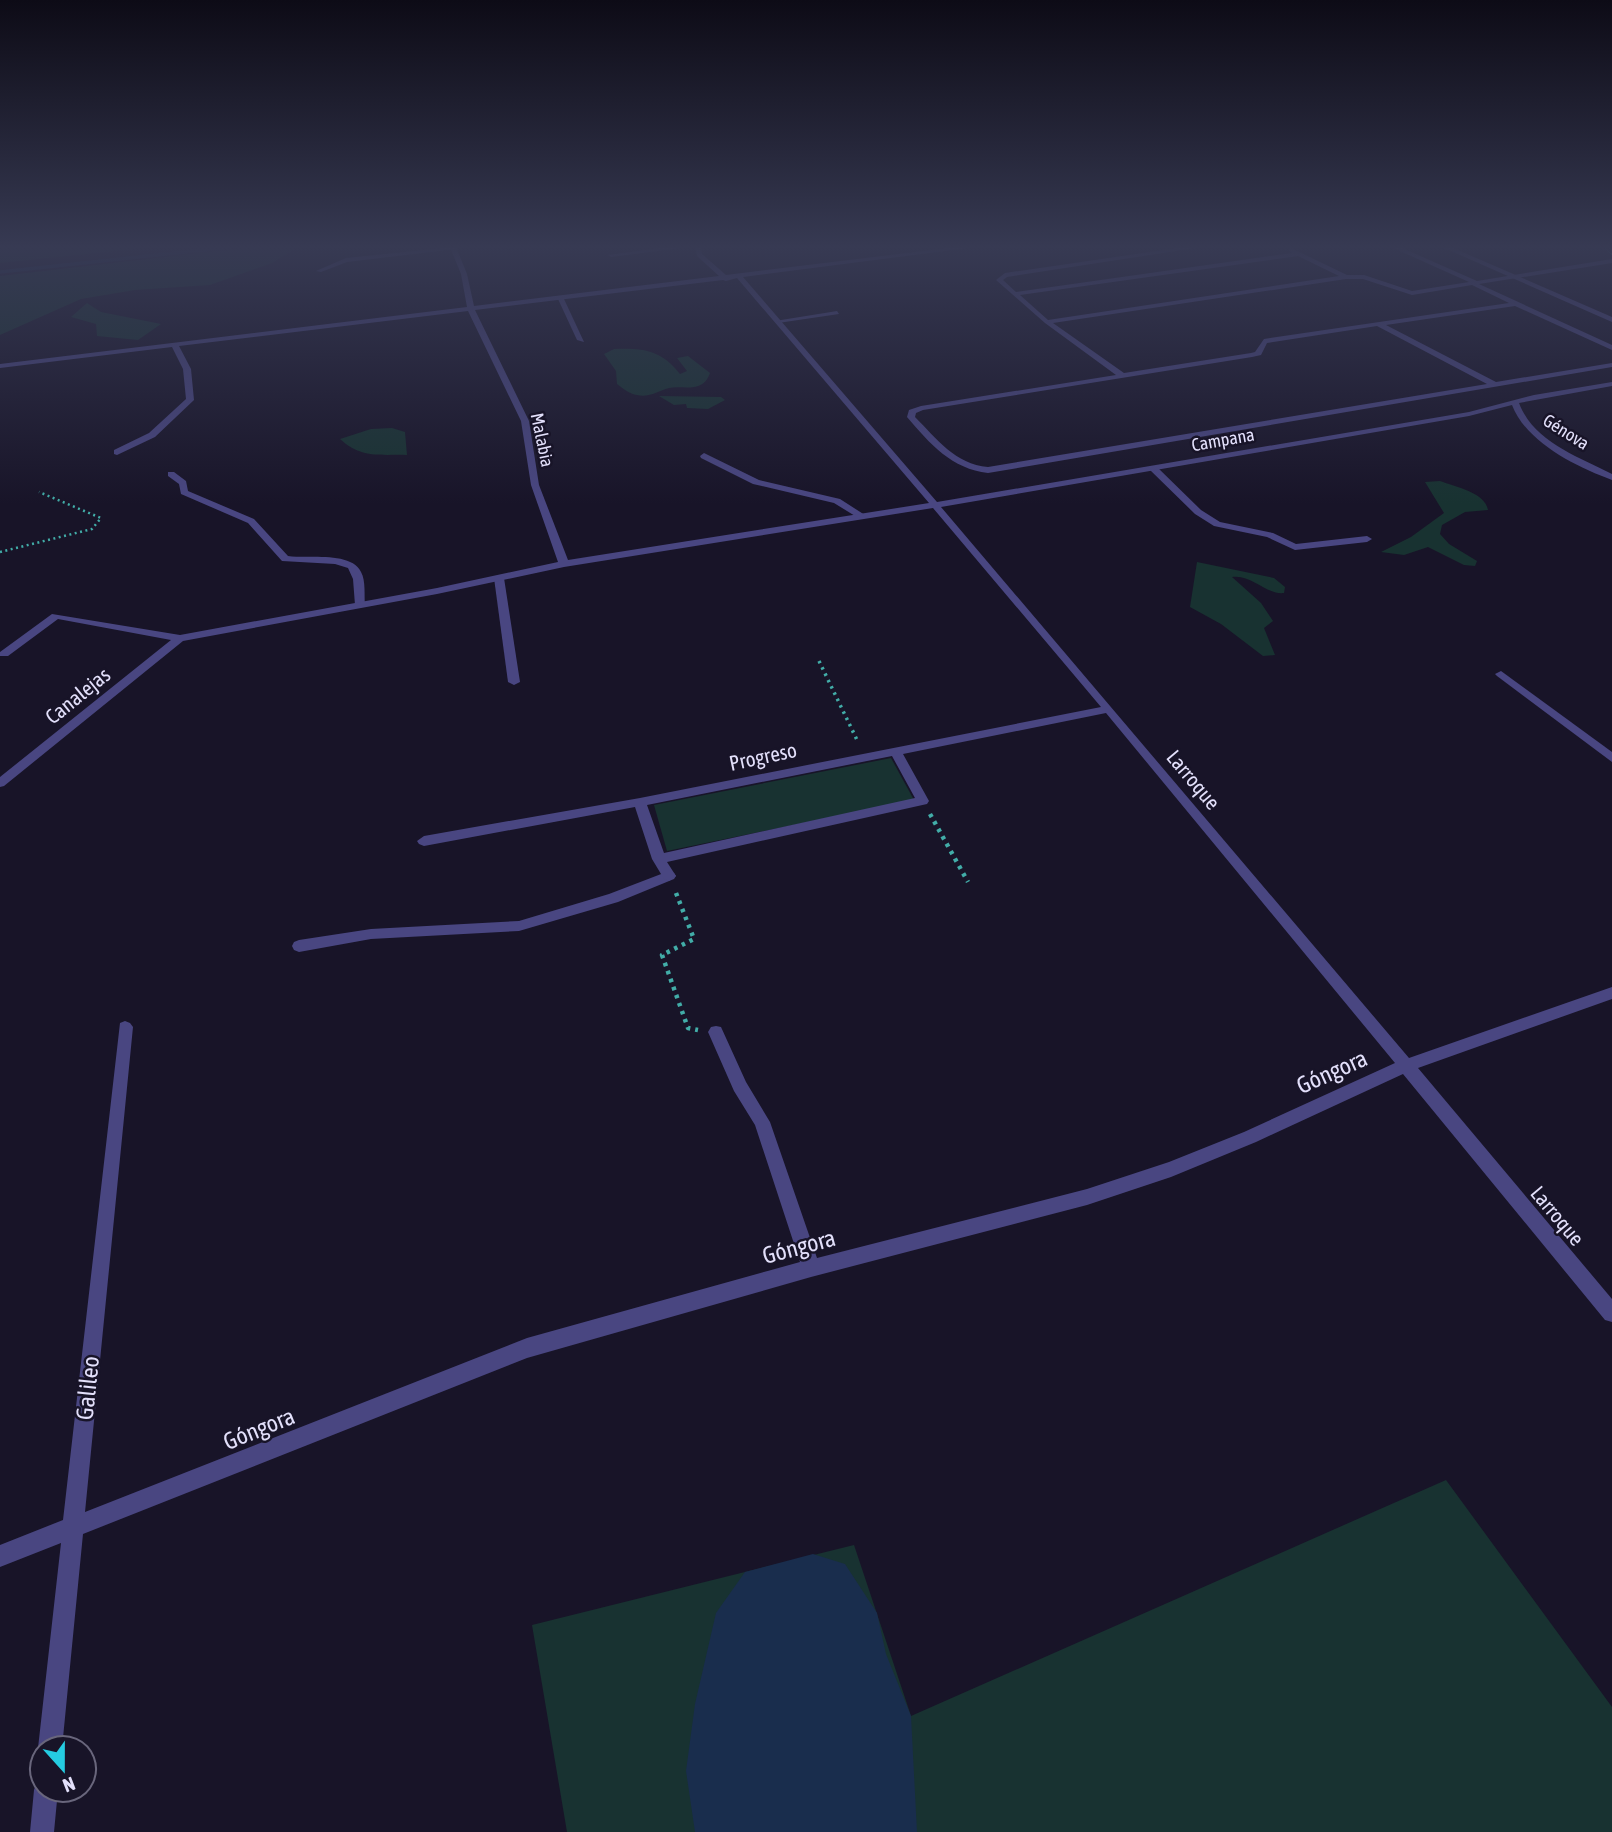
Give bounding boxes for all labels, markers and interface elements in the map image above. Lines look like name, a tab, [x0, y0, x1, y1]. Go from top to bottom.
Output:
street label: Génova	[1539, 409, 1593, 454]
street label: Malabia	[527, 411, 558, 469]
street label: Campana	[1190, 424, 1256, 455]
street label: Canalejas	[40, 662, 114, 728]
street label: Progreso	[727, 737, 799, 775]
street label: Larroque	[1162, 745, 1225, 814]
street label: Góngora	[1292, 1044, 1371, 1099]
street label: Larroque	[1526, 1181, 1589, 1250]
street label: Góngora	[759, 1224, 838, 1269]
street label: Galileo	[71, 1355, 104, 1421]
street label: Góngora	[219, 1402, 298, 1455]
north arrow	[28, 1734, 98, 1804]
text: N	[60, 1773, 78, 1797]

